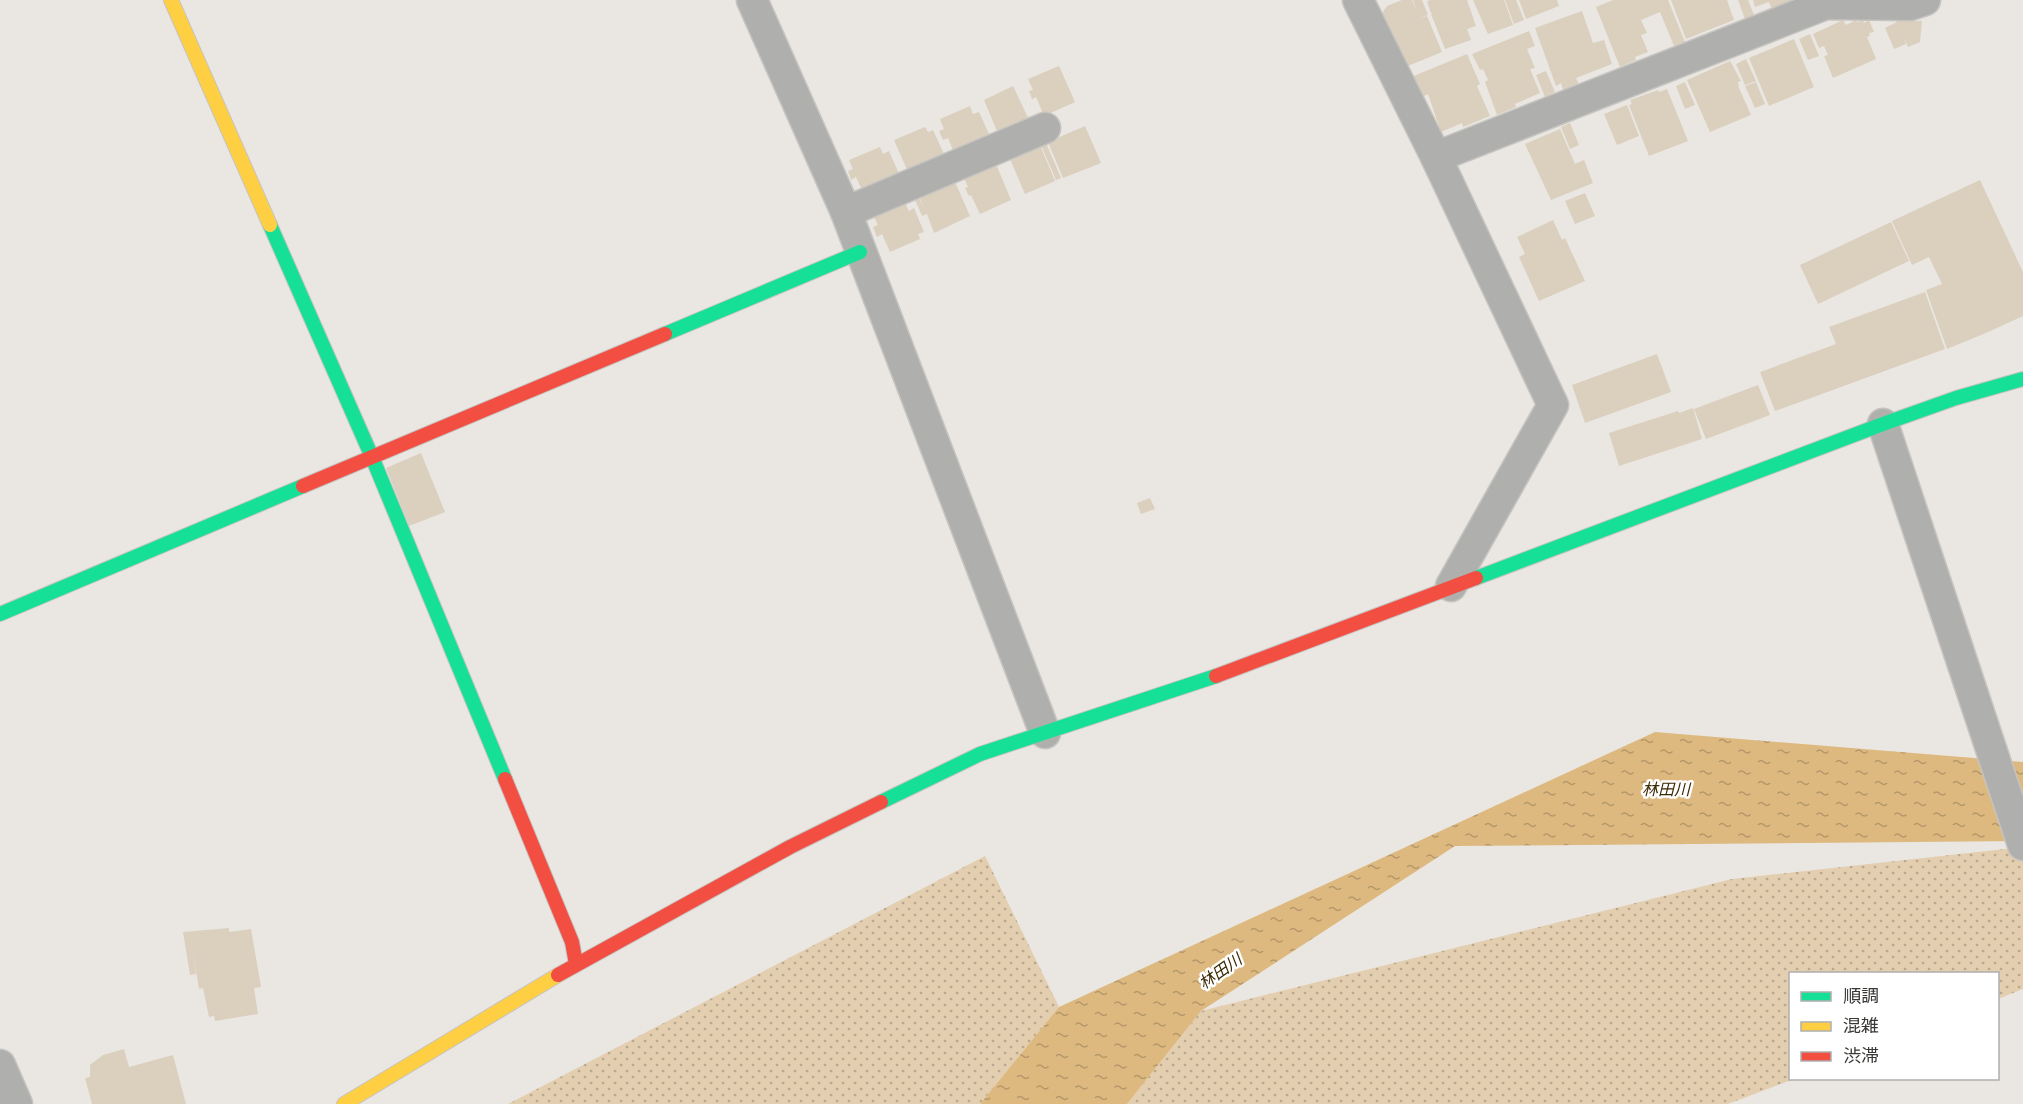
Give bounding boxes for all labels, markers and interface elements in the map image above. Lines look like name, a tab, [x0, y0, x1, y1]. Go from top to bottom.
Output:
water label: 林田川	[1642, 778, 1692, 800]
water label: 林田川	[1194, 947, 1248, 994]
legend	[1789, 972, 1999, 1080]
text: 順調	[1843, 983, 1879, 1007]
text: 混雑	[1843, 1013, 1879, 1037]
text: 渋滞	[1843, 1043, 1879, 1067]

